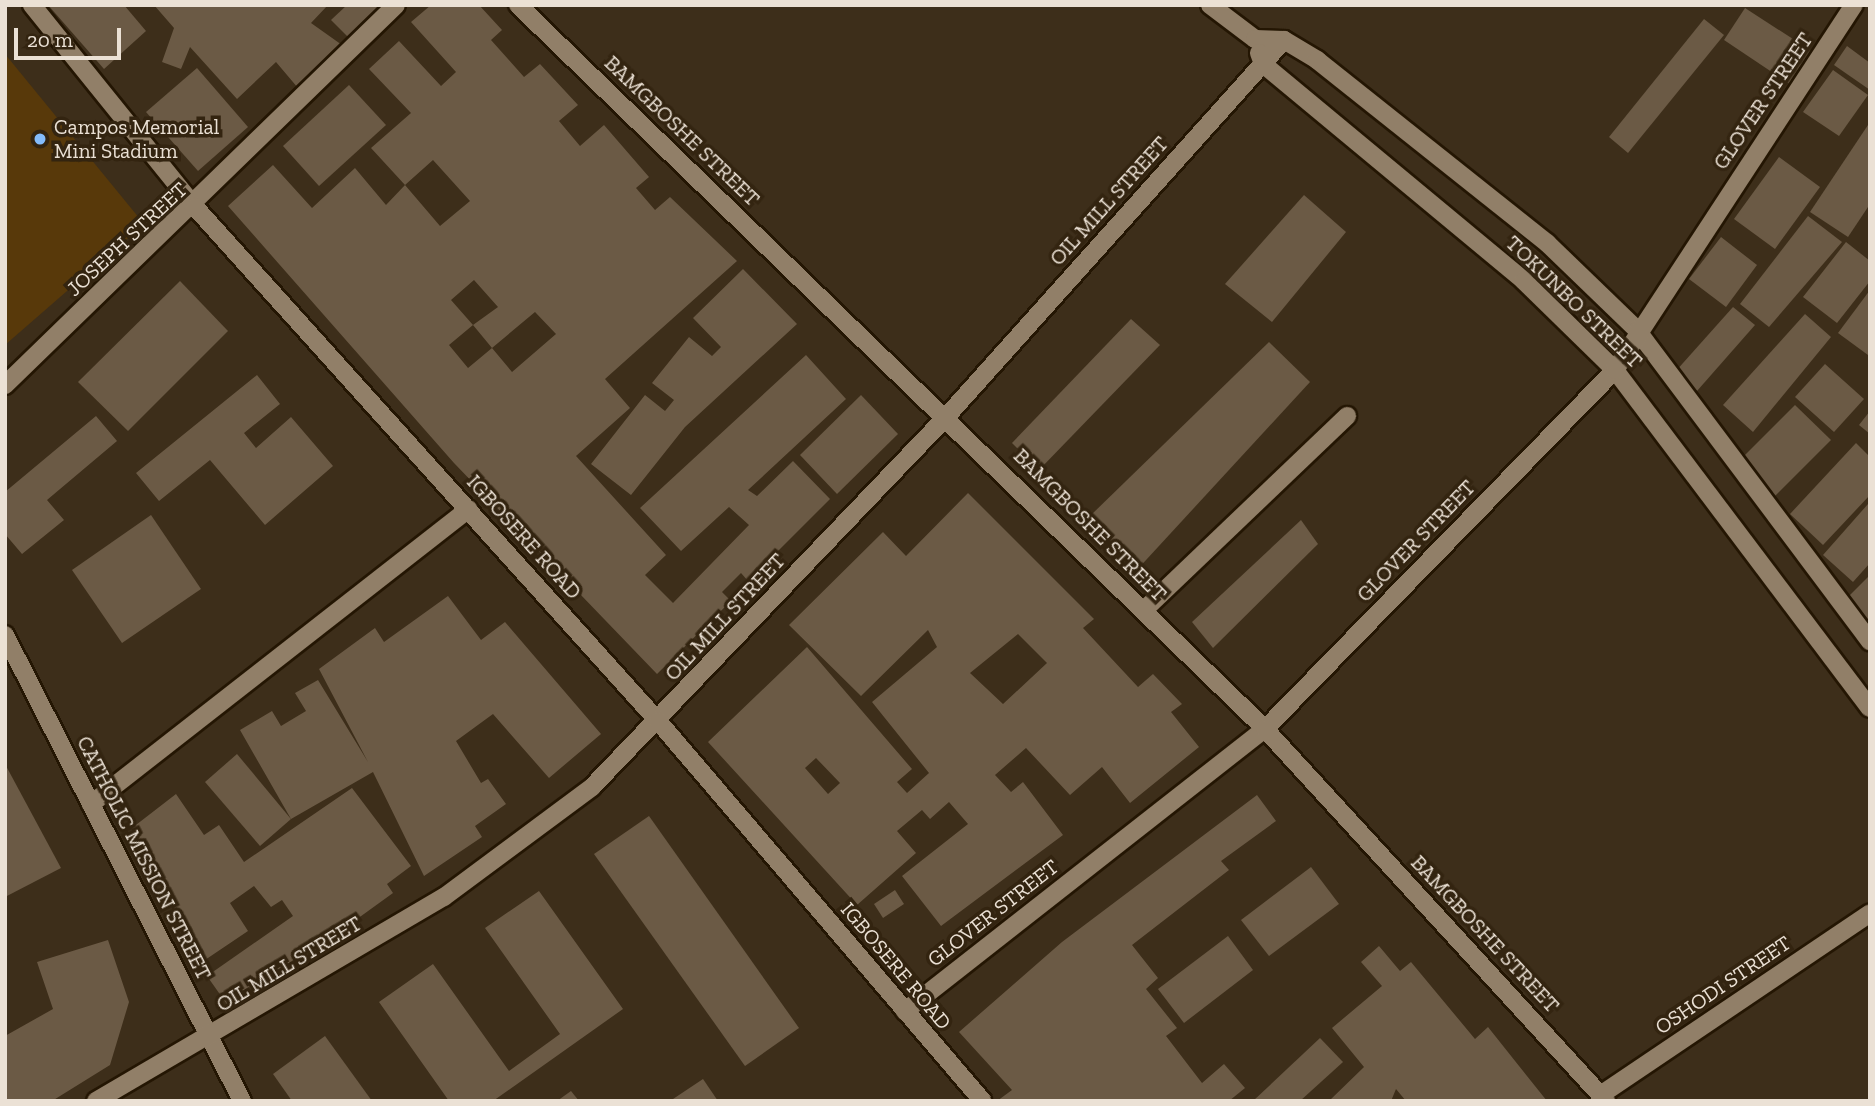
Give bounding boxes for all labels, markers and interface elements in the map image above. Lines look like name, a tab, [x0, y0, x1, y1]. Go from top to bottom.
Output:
scale bar	[18, 14, 124, 58]
text: 20 m	[27, 27, 73, 52]
street label: GLOVER STREET	[1708, 28, 1818, 174]
street label: BAMGBOSHE STREET	[599, 50, 765, 212]
place label: Campos Memorial Mini Stadium	[54, 114, 219, 164]
marker: Campos Memorial Mini Stadium	[32, 131, 48, 147]
street label: OIL MILL STREET	[1044, 131, 1174, 271]
street label: JOSEPH STREET	[61, 177, 193, 301]
street label: TOKUNBO STREET	[1501, 231, 1647, 373]
street label: BAMGBOSHE STREET	[1008, 443, 1172, 607]
street label: IGBOSERE ROAD	[462, 470, 586, 604]
street label: GLOVER STREET	[1352, 475, 1480, 607]
street label: OIL MILL STREET	[659, 548, 791, 686]
street label: CATHOLIC MISSION STREET	[71, 732, 217, 984]
street label: BAMGBOSHE STREET	[1406, 850, 1564, 1018]
street label: GLOVER STREET	[922, 854, 1064, 972]
street label: IGBOSERE ROAD	[835, 897, 957, 1035]
street label: OIL MILL STREET	[211, 910, 367, 1018]
street label: OSHODI STREET	[1650, 930, 1796, 1040]

